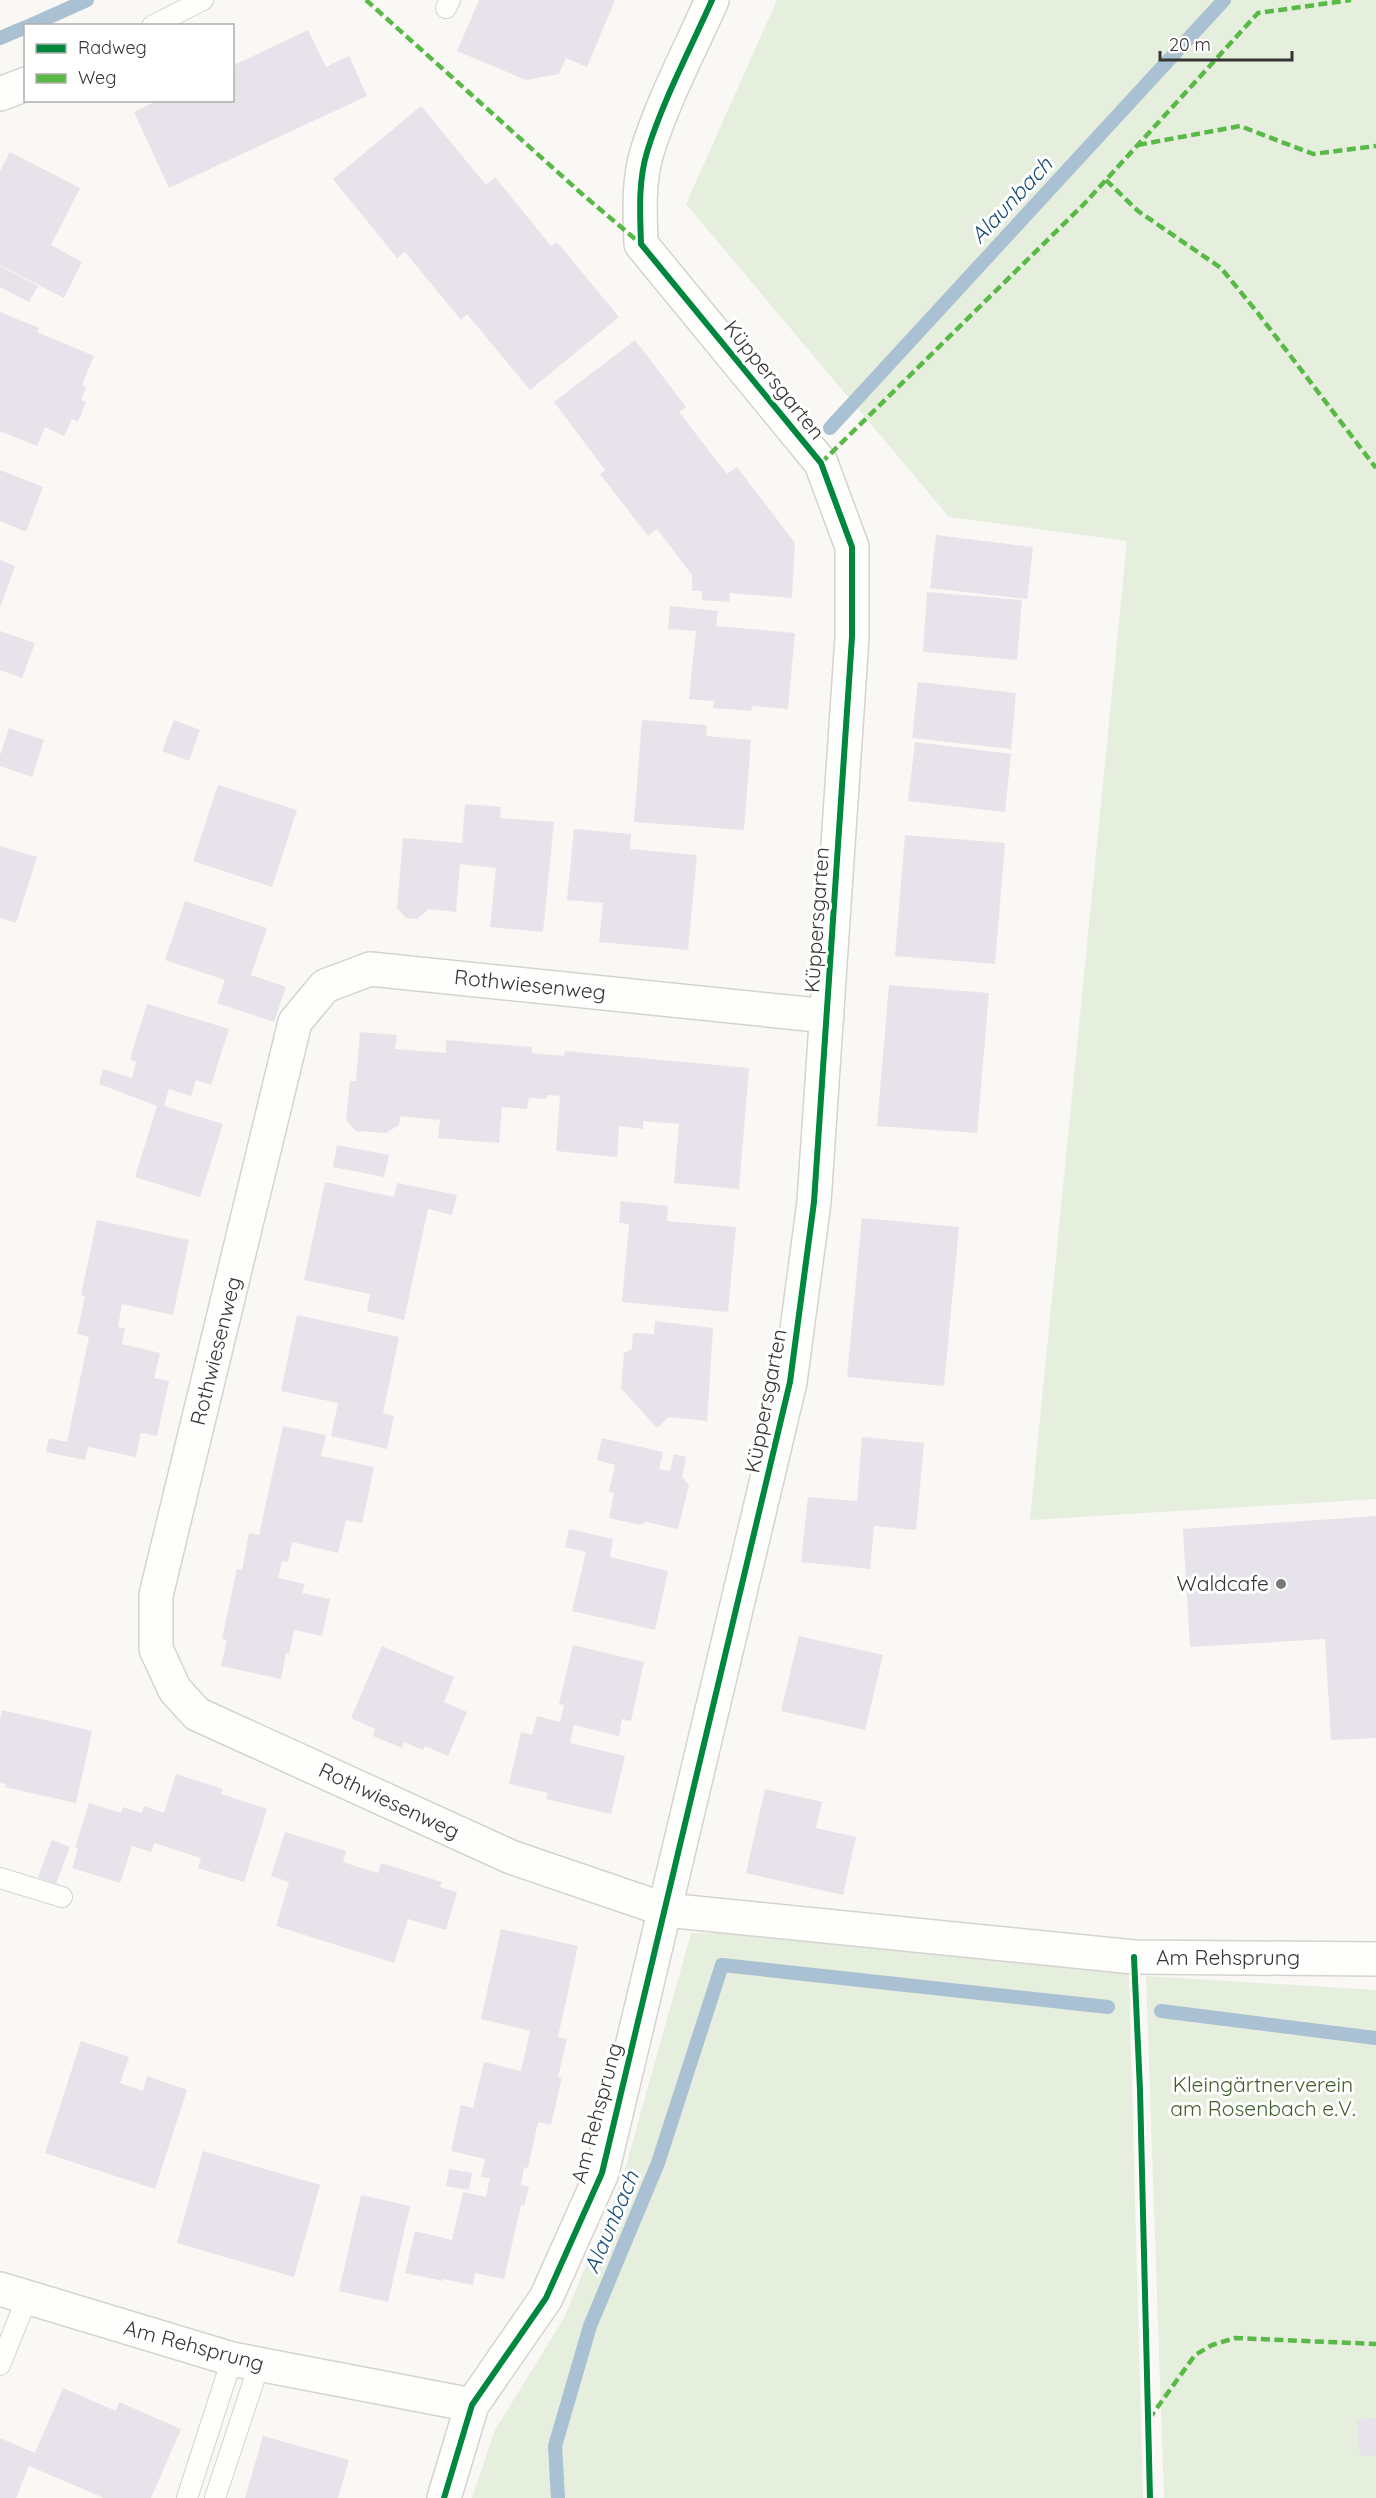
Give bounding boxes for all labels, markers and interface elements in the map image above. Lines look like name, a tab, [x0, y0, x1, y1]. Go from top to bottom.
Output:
legend	[24, 24, 234, 102]
scale bar	[1160, 24, 1292, 62]
text: 20 m	[1169, 33, 1211, 56]
text: Radweg	[78, 36, 147, 59]
text: Weg	[78, 66, 116, 89]
water label: Alaunbach	[964, 151, 1058, 249]
street label: Küppersgarten	[719, 314, 831, 444]
street label: Küppersgarten	[798, 846, 834, 994]
street label: Rothwiesenweg	[453, 963, 607, 1005]
street label: Rothwiesenweg	[184, 1274, 246, 1428]
street label: Küppersgarten	[738, 1327, 792, 1475]
place label: Waldcafe	[1177, 1570, 1269, 1596]
marker: Waldcafe	[1274, 1577, 1288, 1591]
street label: Rothwiesenweg	[315, 1756, 464, 1844]
street label: Am Rehsprung	[1156, 1944, 1300, 1970]
street label: Am Rehsprung	[565, 2040, 627, 2186]
park label: Kleingärtnerverein am Rosenbach e.V.	[1170, 2071, 1356, 2121]
water label: Alaunbach	[577, 2166, 645, 2277]
street label: Am Rehsprung	[121, 2314, 267, 2376]

